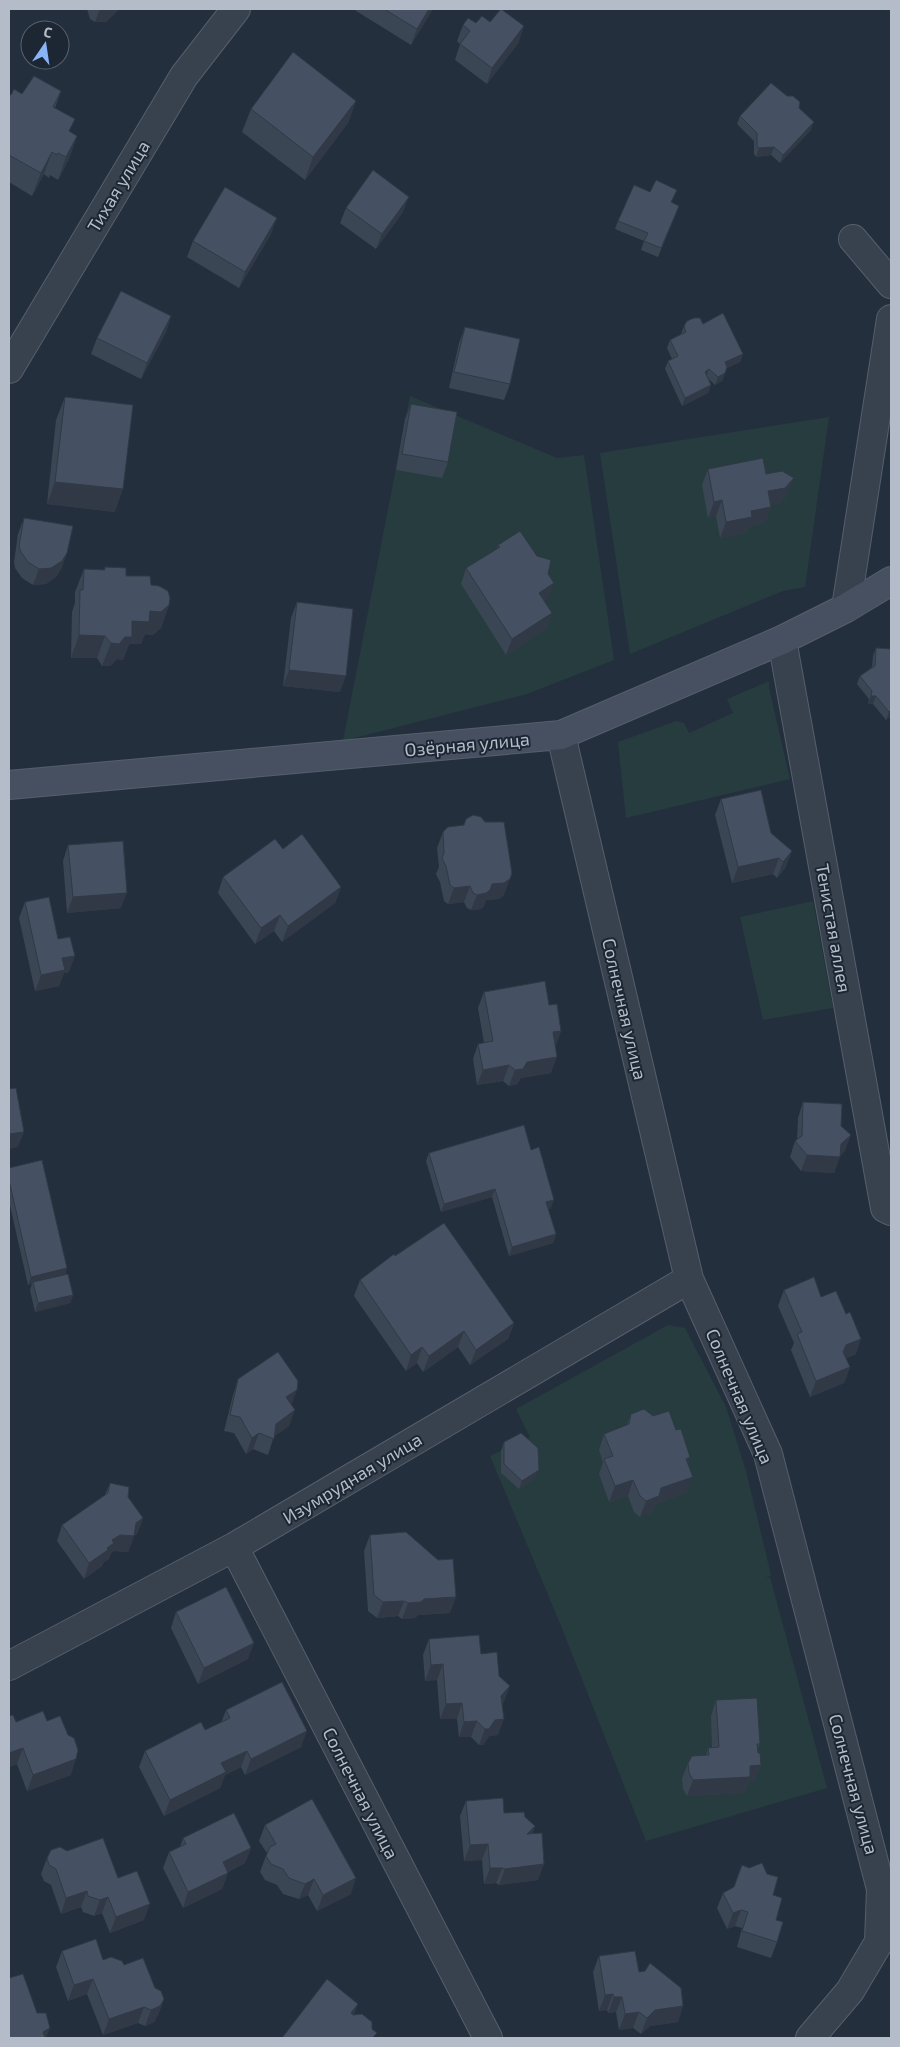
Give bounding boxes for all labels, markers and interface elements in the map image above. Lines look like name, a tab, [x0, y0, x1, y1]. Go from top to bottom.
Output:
north arrow	[20, 20, 70, 70]
text: С	[42, 23, 54, 41]
street label: Тихая улица	[82, 136, 154, 236]
street label: Озёрная улица	[403, 728, 531, 760]
street label: Тенистая аллея	[812, 862, 856, 994]
street label: Солнечная улица	[598, 936, 652, 1082]
street label: Солнечная улица	[702, 1325, 778, 1467]
street label: Изумрудная улица	[278, 1428, 426, 1528]
street label: Солнечная улица	[825, 1711, 883, 1857]
street label: Солнечная улица	[318, 1724, 404, 1862]

